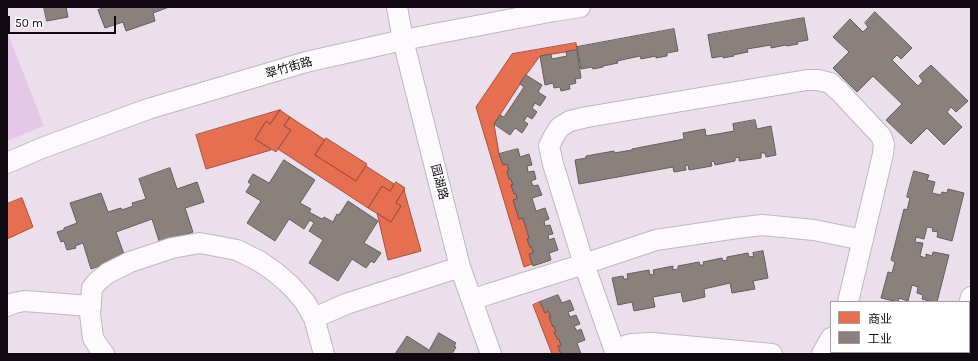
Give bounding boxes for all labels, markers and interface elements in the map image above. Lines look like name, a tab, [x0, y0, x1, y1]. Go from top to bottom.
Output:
scale bar	[10, 8, 118, 34]
text: 50 m	[15, 16, 43, 30]
street label: 翠竹街路	[264, 54, 314, 82]
street label: 园湖路	[428, 163, 450, 201]
legend	[830, 301, 970, 353]
text: 商业	[868, 312, 892, 326]
text: 工业	[868, 332, 892, 346]

